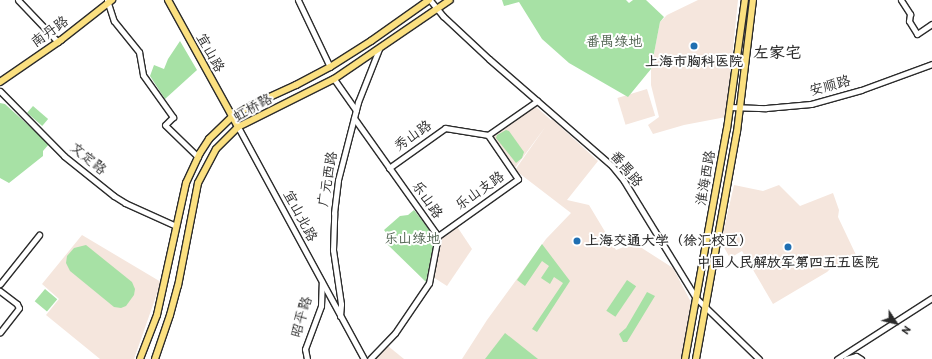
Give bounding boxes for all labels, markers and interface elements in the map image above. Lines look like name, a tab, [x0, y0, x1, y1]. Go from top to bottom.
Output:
street label: 南丹路	[28, 13, 72, 51]
street label: 宜山路	[192, 31, 228, 75]
park label: 番禺绿地	[586, 34, 642, 50]
marker: 上海市胸科医院	[688, 40, 700, 52]
district label: 左家宅	[753, 43, 801, 63]
place label: 上海市胸科医院	[645, 54, 743, 70]
street label: 安顺路	[808, 72, 852, 100]
street label: 虹桥路	[231, 90, 275, 126]
street label: 秀山路	[391, 117, 435, 155]
street label: 文定路	[66, 139, 110, 179]
street label: 番禺路	[606, 148, 646, 190]
street label: 淮海西路	[693, 149, 719, 207]
street label: 广元西路	[315, 150, 341, 208]
street label: 乐山支路	[452, 168, 508, 214]
street label: 乐山路	[408, 178, 446, 222]
street label: 宜山北路	[279, 187, 321, 245]
park label: 乐山绿地	[384, 231, 440, 247]
place label: 上海交通大学（徐汇校区）	[585, 233, 753, 249]
marker: 上海交通大学（徐汇校区）	[572, 236, 582, 246]
marker: 中国人民解放军第四五五医院	[782, 241, 794, 253]
place label: 中国人民解放军第四五五医院	[697, 255, 879, 271]
street label: 昭平路	[288, 294, 316, 340]
north arrow	[876, 303, 916, 343]
text: N	[899, 323, 914, 337]

